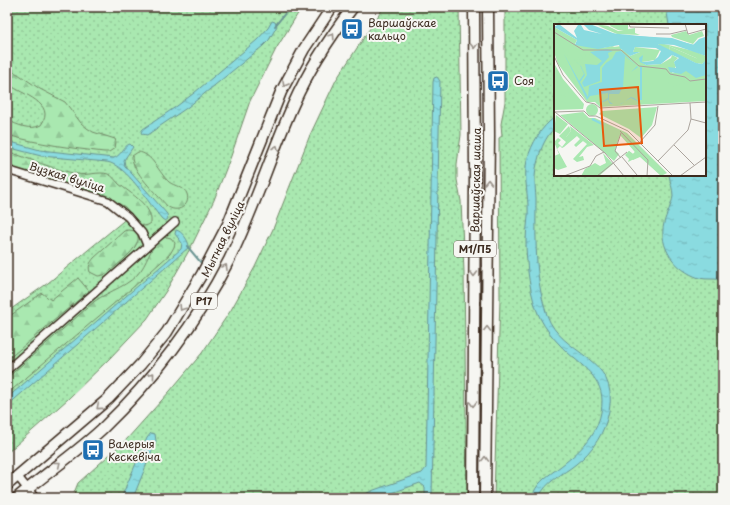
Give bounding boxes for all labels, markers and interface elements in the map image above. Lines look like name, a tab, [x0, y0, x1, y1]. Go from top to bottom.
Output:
place label: Варшаўскае кальцо	[368, 14, 437, 44]
bus stop icon: Варшаўскае кальцо	[339, 16, 365, 42]
inset map	[554, 24, 706, 176]
one-way arrow	[327, 33, 335, 40]
one-way arrow	[470, 43, 478, 49]
bus stop icon: Соя	[485, 68, 511, 94]
place label: Соя	[514, 72, 534, 89]
one-way arrow	[282, 79, 290, 87]
street label: Варшаўская шаша	[466, 127, 485, 233]
one-way arrow	[271, 144, 279, 151]
street label: Вузкая вуліца	[27, 157, 107, 196]
one-way arrow	[484, 179, 492, 185]
street label: Мытная вуліца	[197, 197, 249, 280]
road number: М1/П5	[454, 241, 496, 257]
one-way arrow	[220, 264, 227, 271]
one-way arrow	[470, 271, 479, 277]
road number: Р17	[191, 293, 217, 309]
one-way arrow	[179, 304, 187, 311]
one-way arrow	[483, 326, 491, 332]
one-way arrow	[147, 372, 154, 379]
one-way arrow	[469, 401, 477, 407]
one-way arrow	[96, 403, 104, 410]
place label: Валерыя Кескевіча	[108, 435, 161, 465]
bus stop icon: Валерыя Кескевіча	[80, 437, 106, 463]
one-way arrow	[481, 456, 489, 462]
one-way arrow	[54, 462, 61, 469]

